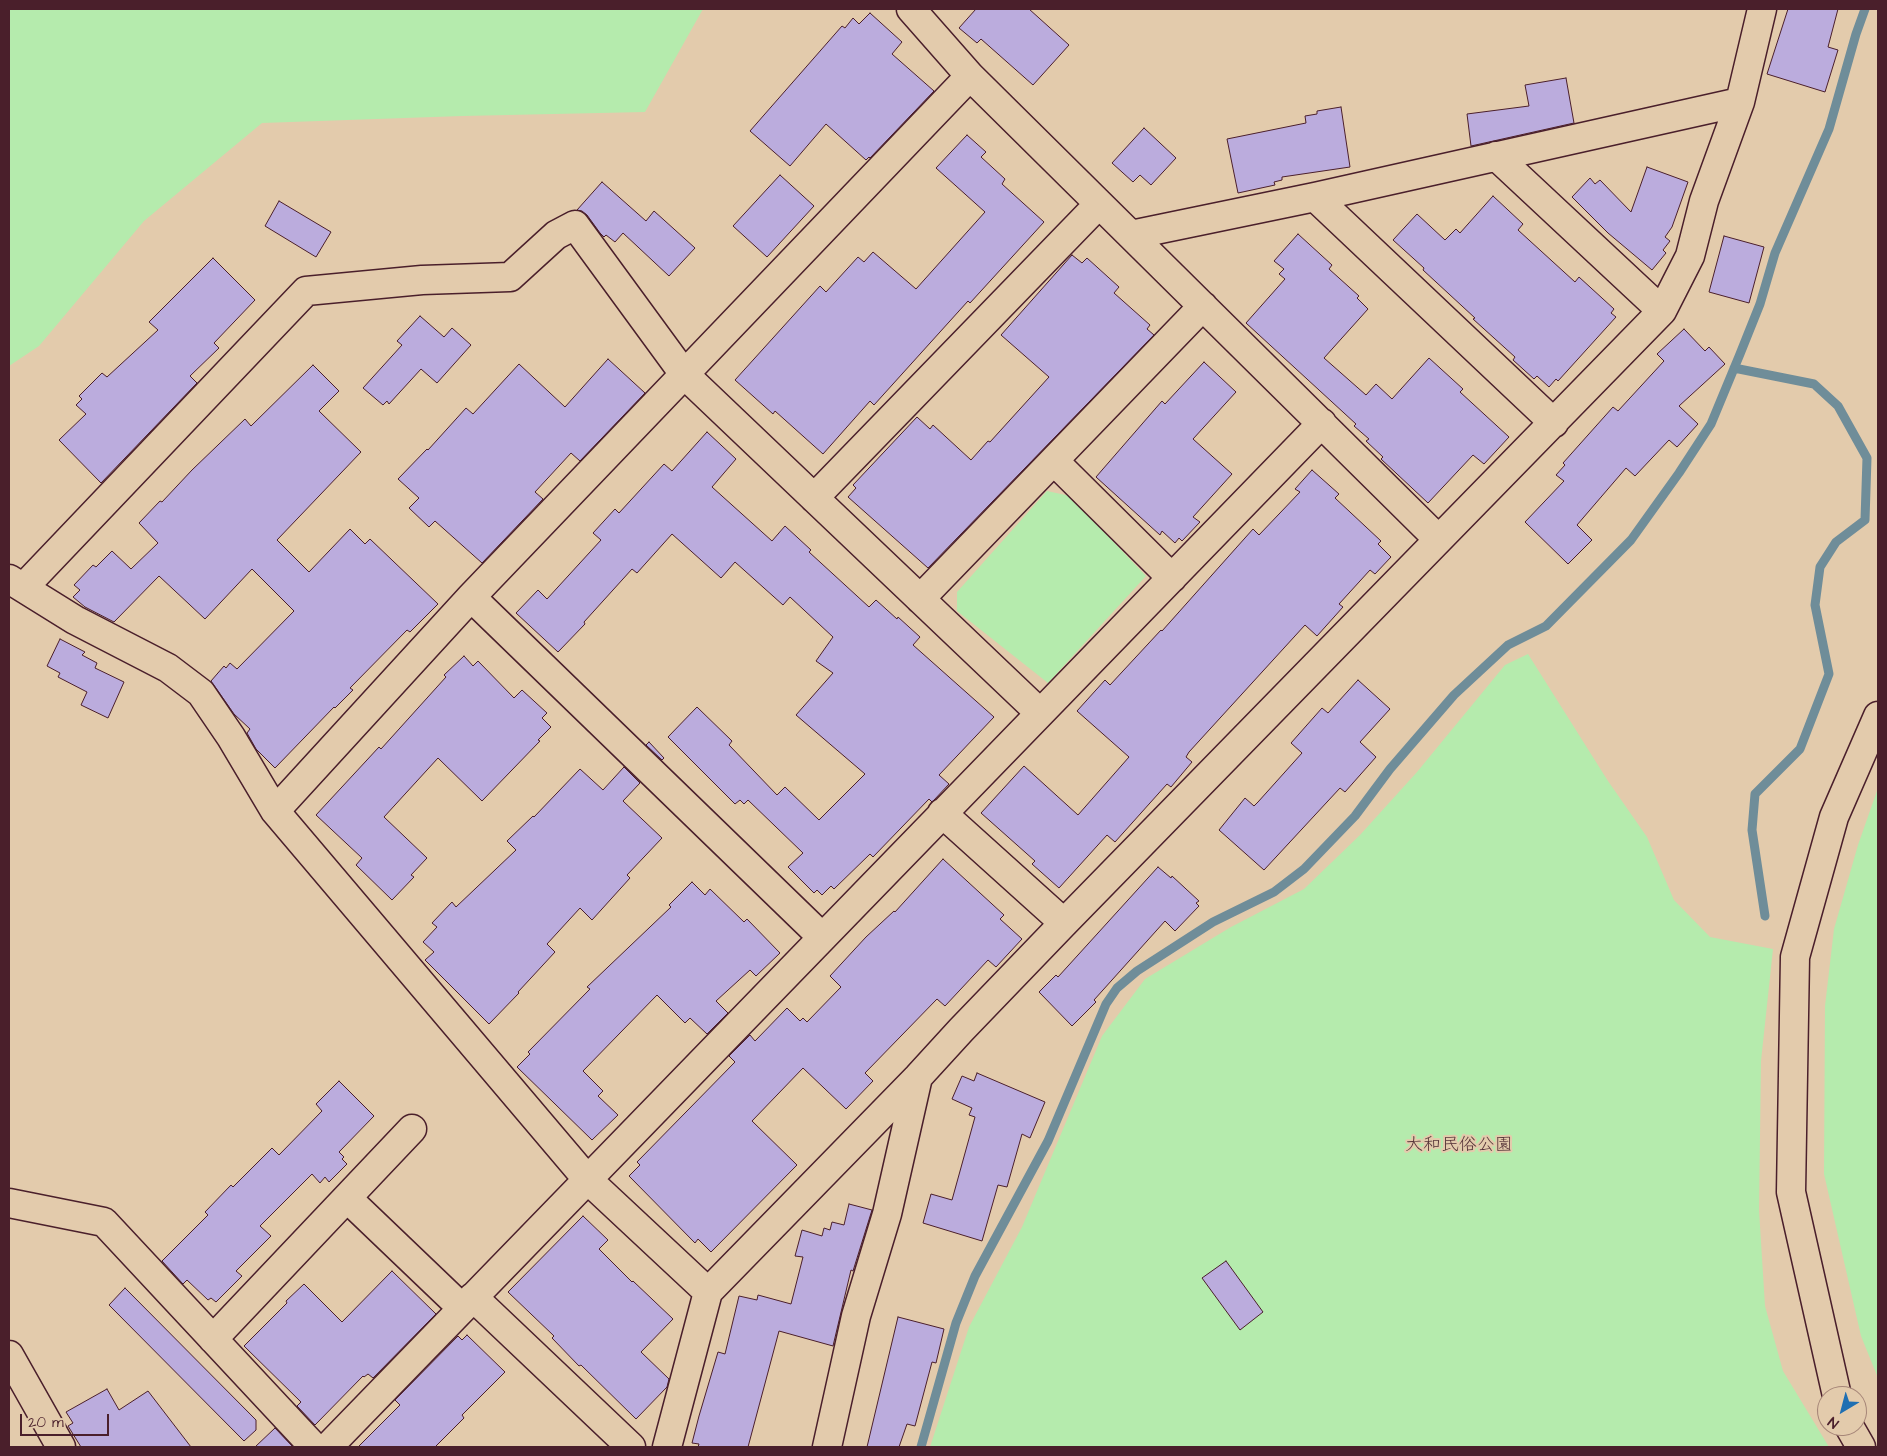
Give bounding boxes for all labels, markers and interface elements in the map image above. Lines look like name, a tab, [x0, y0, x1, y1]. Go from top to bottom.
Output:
park label: 大和民俗公園	[1405, 1135, 1513, 1157]
north arrow	[1817, 1386, 1867, 1436]
scale bar	[22, 1404, 111, 1436]
text: 20 m	[28, 1412, 64, 1433]
text: N	[1824, 1412, 1843, 1433]

